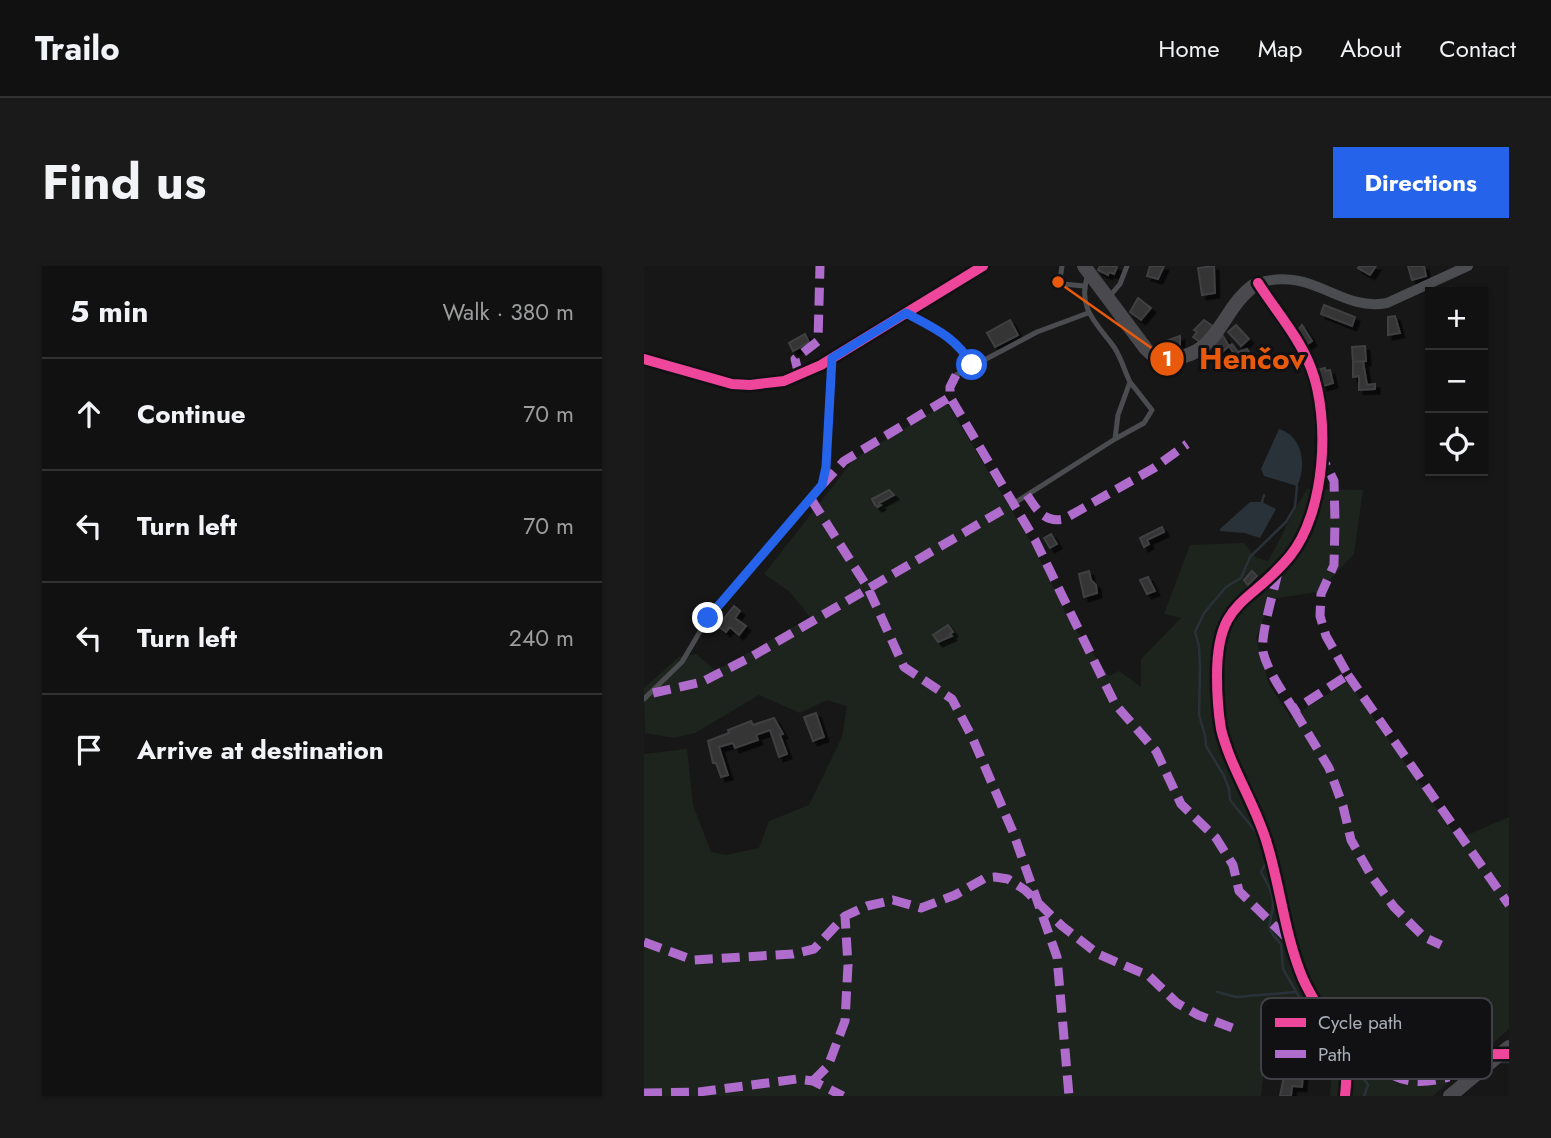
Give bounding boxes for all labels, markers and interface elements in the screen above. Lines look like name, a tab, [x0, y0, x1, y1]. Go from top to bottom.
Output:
text: Trailo	[35, 25, 120, 72]
text: Home	[1158, 31, 1220, 66]
text: Map	[1258, 31, 1302, 66]
text: About	[1340, 31, 1401, 66]
text: Contact	[1439, 31, 1516, 66]
text: Find us	[42, 147, 206, 217]
button: Directions	[1333, 147, 1509, 218]
map controls	[1425, 287, 1488, 476]
button: +	[1425, 287, 1488, 350]
text: 5 min	[70, 290, 148, 333]
text: Walk · 380 m	[443, 295, 574, 329]
callout: Henčov	[1150, 333, 1319, 384]
text: Henčov	[1199, 337, 1305, 380]
text: 1	[1162, 344, 1172, 374]
route start	[956, 349, 987, 380]
button: −	[1425, 350, 1488, 413]
icon: ahead	[70, 395, 108, 433]
text: Continue	[137, 395, 246, 433]
text: 70 m	[523, 397, 574, 431]
button: locate	[1425, 413, 1488, 476]
icon: left	[70, 507, 108, 545]
text: Turn left	[137, 507, 237, 545]
text: 70 m	[523, 509, 574, 543]
route end	[692, 602, 723, 633]
icon: left	[70, 619, 108, 657]
text: Turn left	[137, 619, 237, 657]
text: 240 m	[509, 621, 574, 655]
icon: arrive	[70, 731, 108, 769]
text: Arrive at destination	[137, 731, 384, 769]
legend	[1261, 998, 1492, 1079]
text: Cycle path	[1318, 1009, 1403, 1036]
text: Path	[1318, 1041, 1352, 1068]

